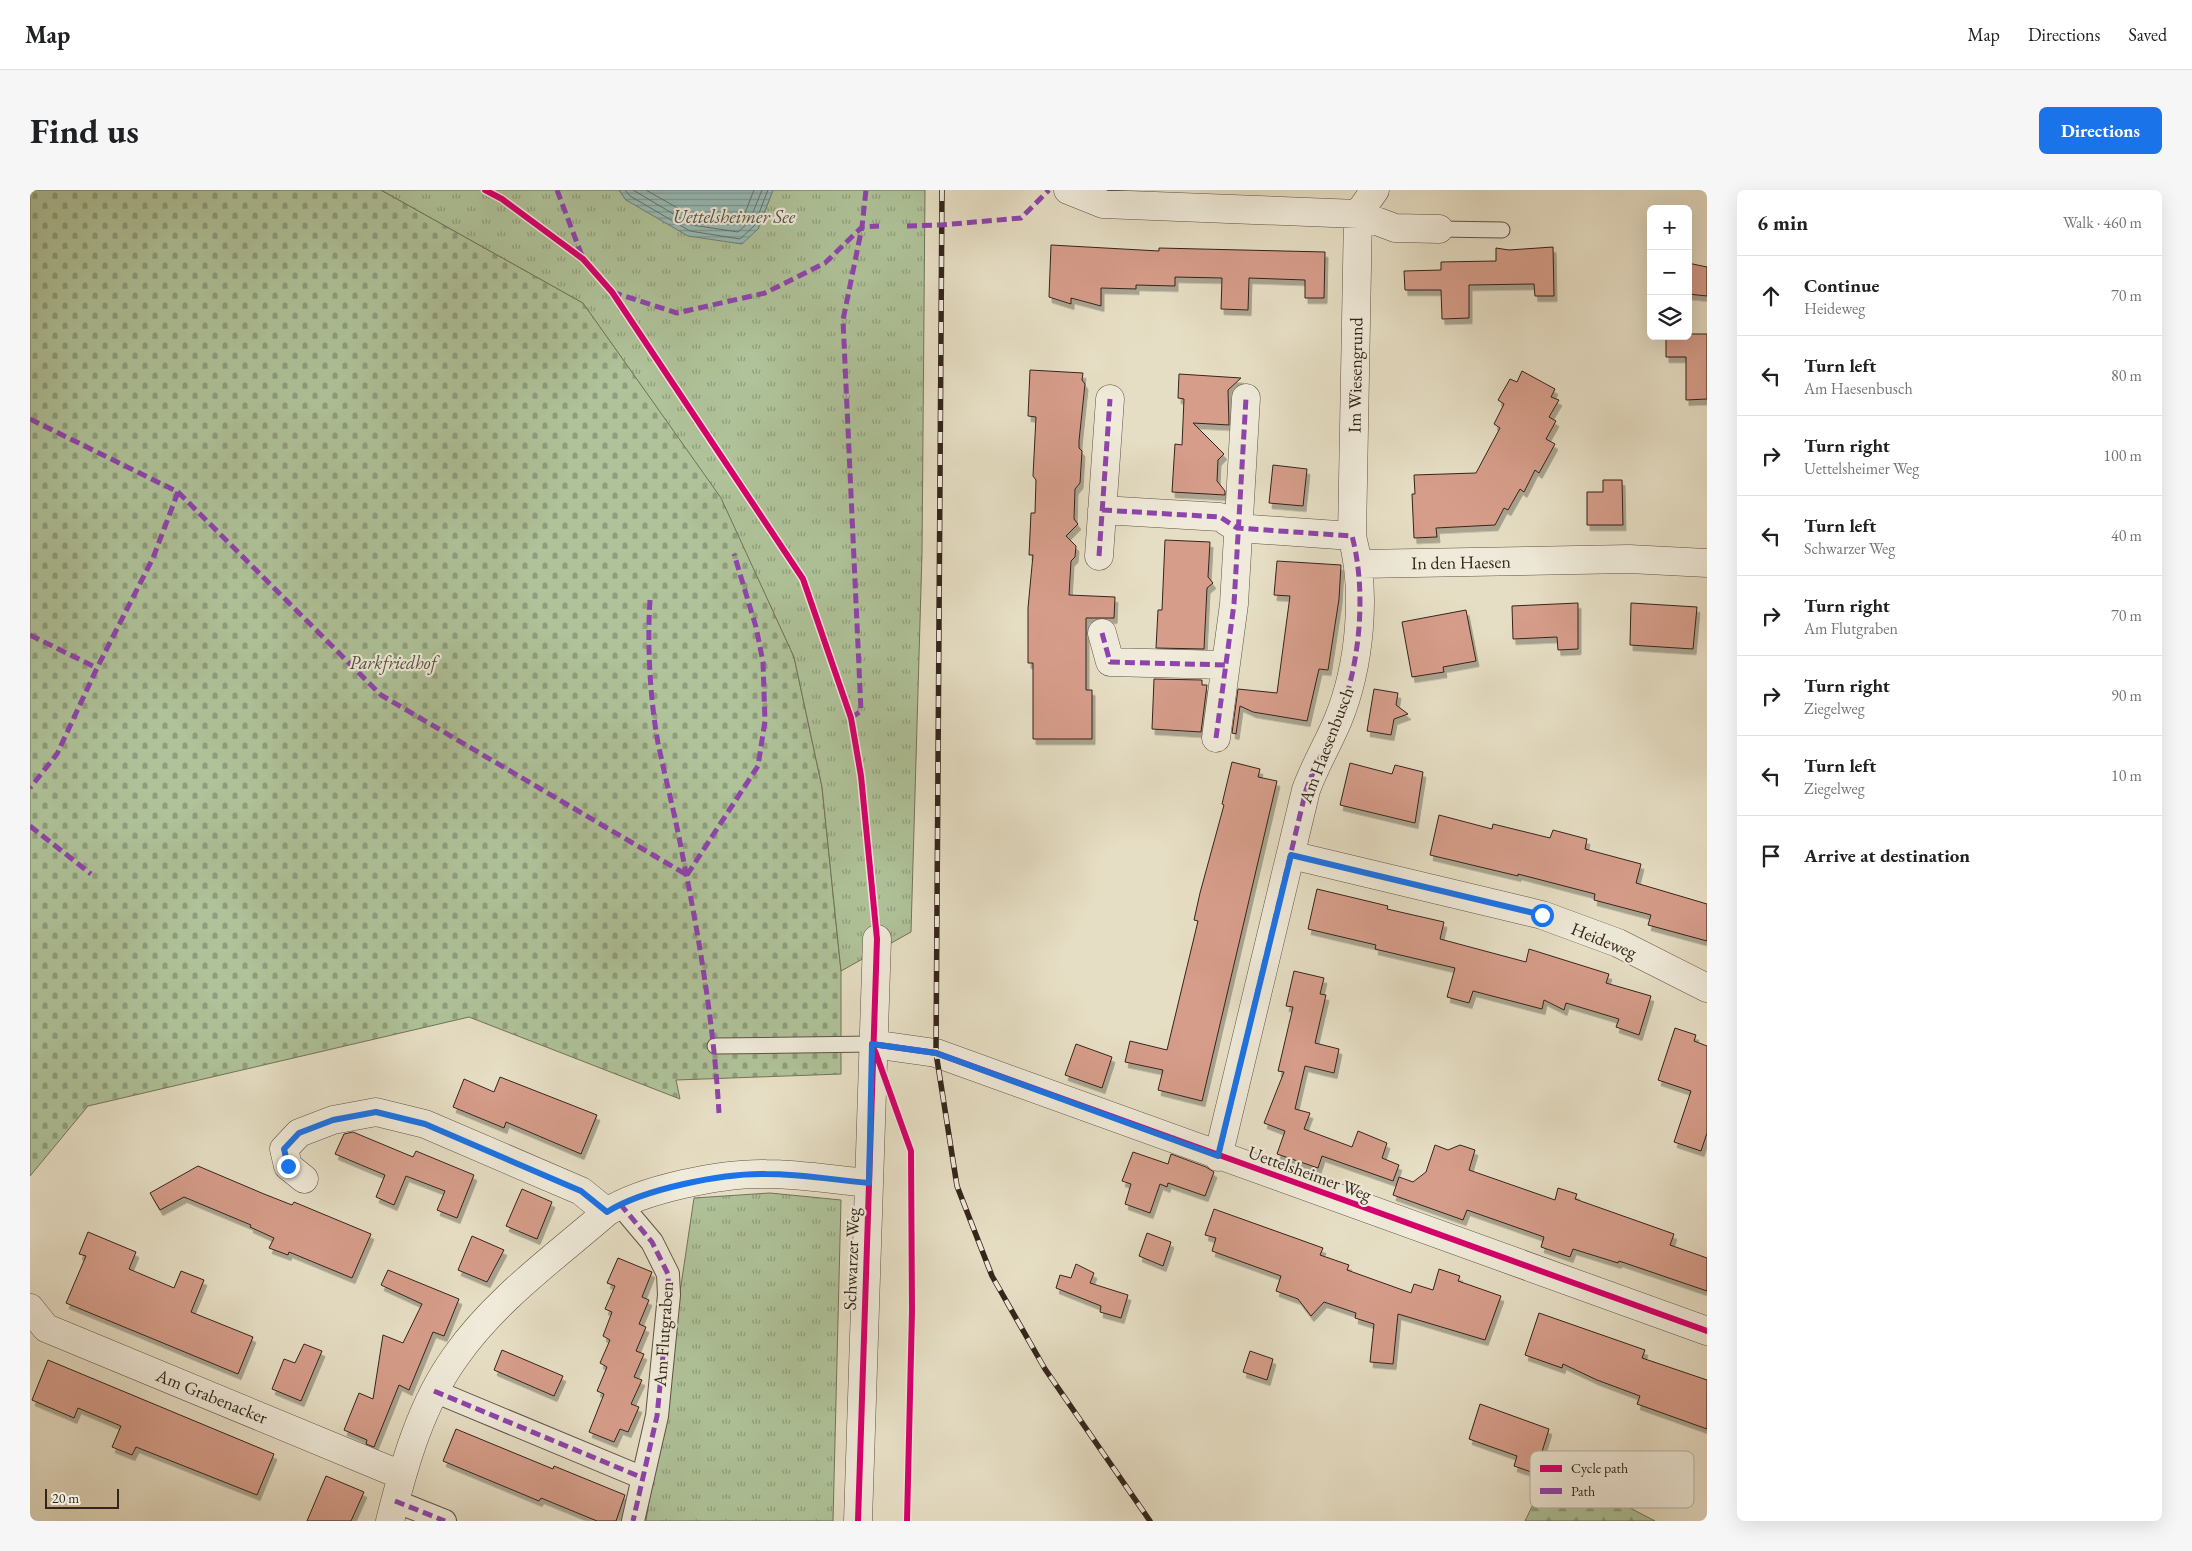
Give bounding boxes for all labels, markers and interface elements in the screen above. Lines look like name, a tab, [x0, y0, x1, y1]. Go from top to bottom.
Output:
text: Map	[25, 19, 70, 50]
text: Map	[1968, 23, 2000, 46]
text: Directions	[2028, 23, 2100, 46]
text: Saved	[2128, 23, 2167, 46]
button: Directions	[2039, 107, 2162, 154]
text: Find us	[30, 108, 139, 153]
water label: Uettelsheimer See	[673, 204, 796, 229]
map controls	[1647, 205, 1692, 340]
button: +	[1647, 205, 1692, 250]
text: 6 min	[1757, 209, 1808, 236]
text: Walk · 460 m	[2063, 212, 2142, 233]
button: −	[1647, 250, 1692, 295]
text: Continue	[1804, 273, 1879, 298]
icon: ahead	[1757, 282, 1785, 310]
text: 70 m	[2111, 285, 2142, 306]
button: layers	[1647, 295, 1692, 340]
text: Heideweg	[1804, 298, 1865, 319]
street label: Im Wiesengrund	[1342, 316, 1368, 433]
text: Turn left	[1804, 353, 1876, 378]
icon: left	[1757, 362, 1785, 390]
text: 80 m	[2111, 365, 2142, 386]
text: Am Haesenbusch	[1804, 378, 1913, 399]
text: Turn right	[1804, 433, 1890, 458]
icon: right	[1757, 442, 1785, 470]
text: 100 m	[2103, 445, 2142, 466]
text: Uettelsheimer Weg	[1804, 458, 1919, 479]
text: Turn left	[1804, 513, 1876, 538]
icon: left	[1757, 522, 1785, 550]
text: 40 m	[2111, 525, 2142, 546]
text: Schwarzer Weg	[1804, 538, 1895, 559]
street label: In den Haesen	[1411, 550, 1511, 574]
text: Turn right	[1804, 593, 1890, 618]
icon: right	[1757, 602, 1785, 630]
text: 70 m	[2111, 605, 2142, 626]
text: Am Flutgraben	[1804, 618, 1898, 639]
park label: Parkfriedhof	[350, 651, 441, 675]
text: Turn right	[1804, 673, 1890, 698]
icon: right	[1757, 682, 1785, 710]
street label: Am Haesenbusch	[1293, 684, 1359, 807]
text: 90 m	[2111, 685, 2142, 706]
text: Ziegelweg	[1804, 698, 1865, 719]
text: Turn left	[1804, 753, 1876, 778]
icon: left	[1757, 762, 1785, 790]
text: 10 m	[2111, 765, 2142, 786]
text: Ziegelweg	[1804, 778, 1865, 799]
icon: arrive	[1757, 842, 1785, 870]
text: Arrive at destination	[1804, 843, 1970, 868]
route start	[1531, 904, 1554, 927]
street label: Heideweg	[1568, 916, 1640, 964]
street label: Uettelsheimer Weg	[1245, 1140, 1375, 1206]
route end	[277, 1155, 300, 1178]
street label: Schwarzer Weg	[838, 1207, 864, 1311]
street label: Am Flutgraben	[648, 1280, 678, 1388]
street label: Am Grabenacker	[152, 1363, 271, 1429]
legend	[1530, 1451, 1694, 1508]
text: Cycle path	[1571, 1459, 1628, 1477]
text: Path	[1571, 1482, 1595, 1500]
scale bar	[45, 1486, 119, 1509]
text: 20 m	[52, 1489, 79, 1507]

